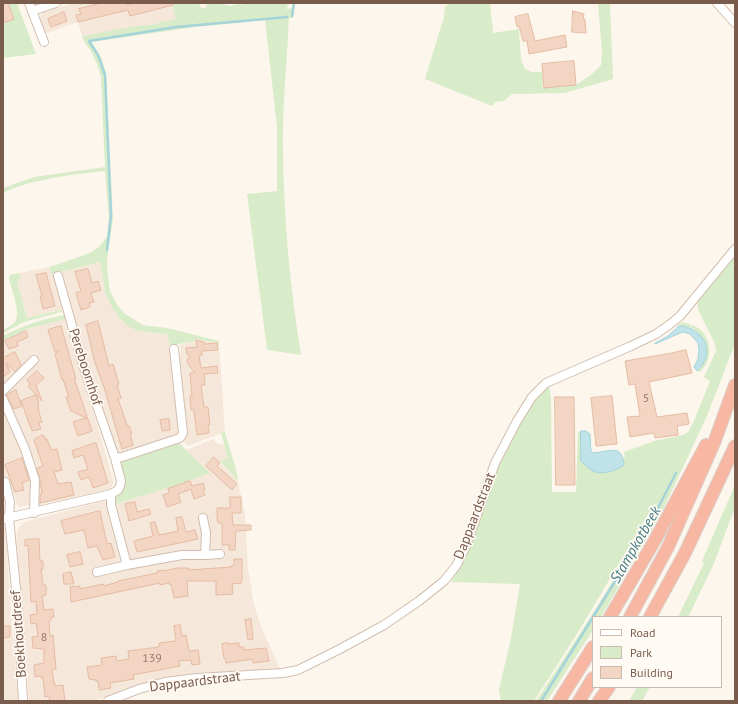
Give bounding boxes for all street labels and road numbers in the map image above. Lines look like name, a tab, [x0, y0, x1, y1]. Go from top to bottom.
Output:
street label: Pereboomhof	[65, 327, 105, 407]
street label: Dappaardstraat	[451, 470, 499, 562]
street label: Boekhoutdreef	[8, 590, 30, 678]
street label: Dappaardstraat	[149, 668, 241, 696]

